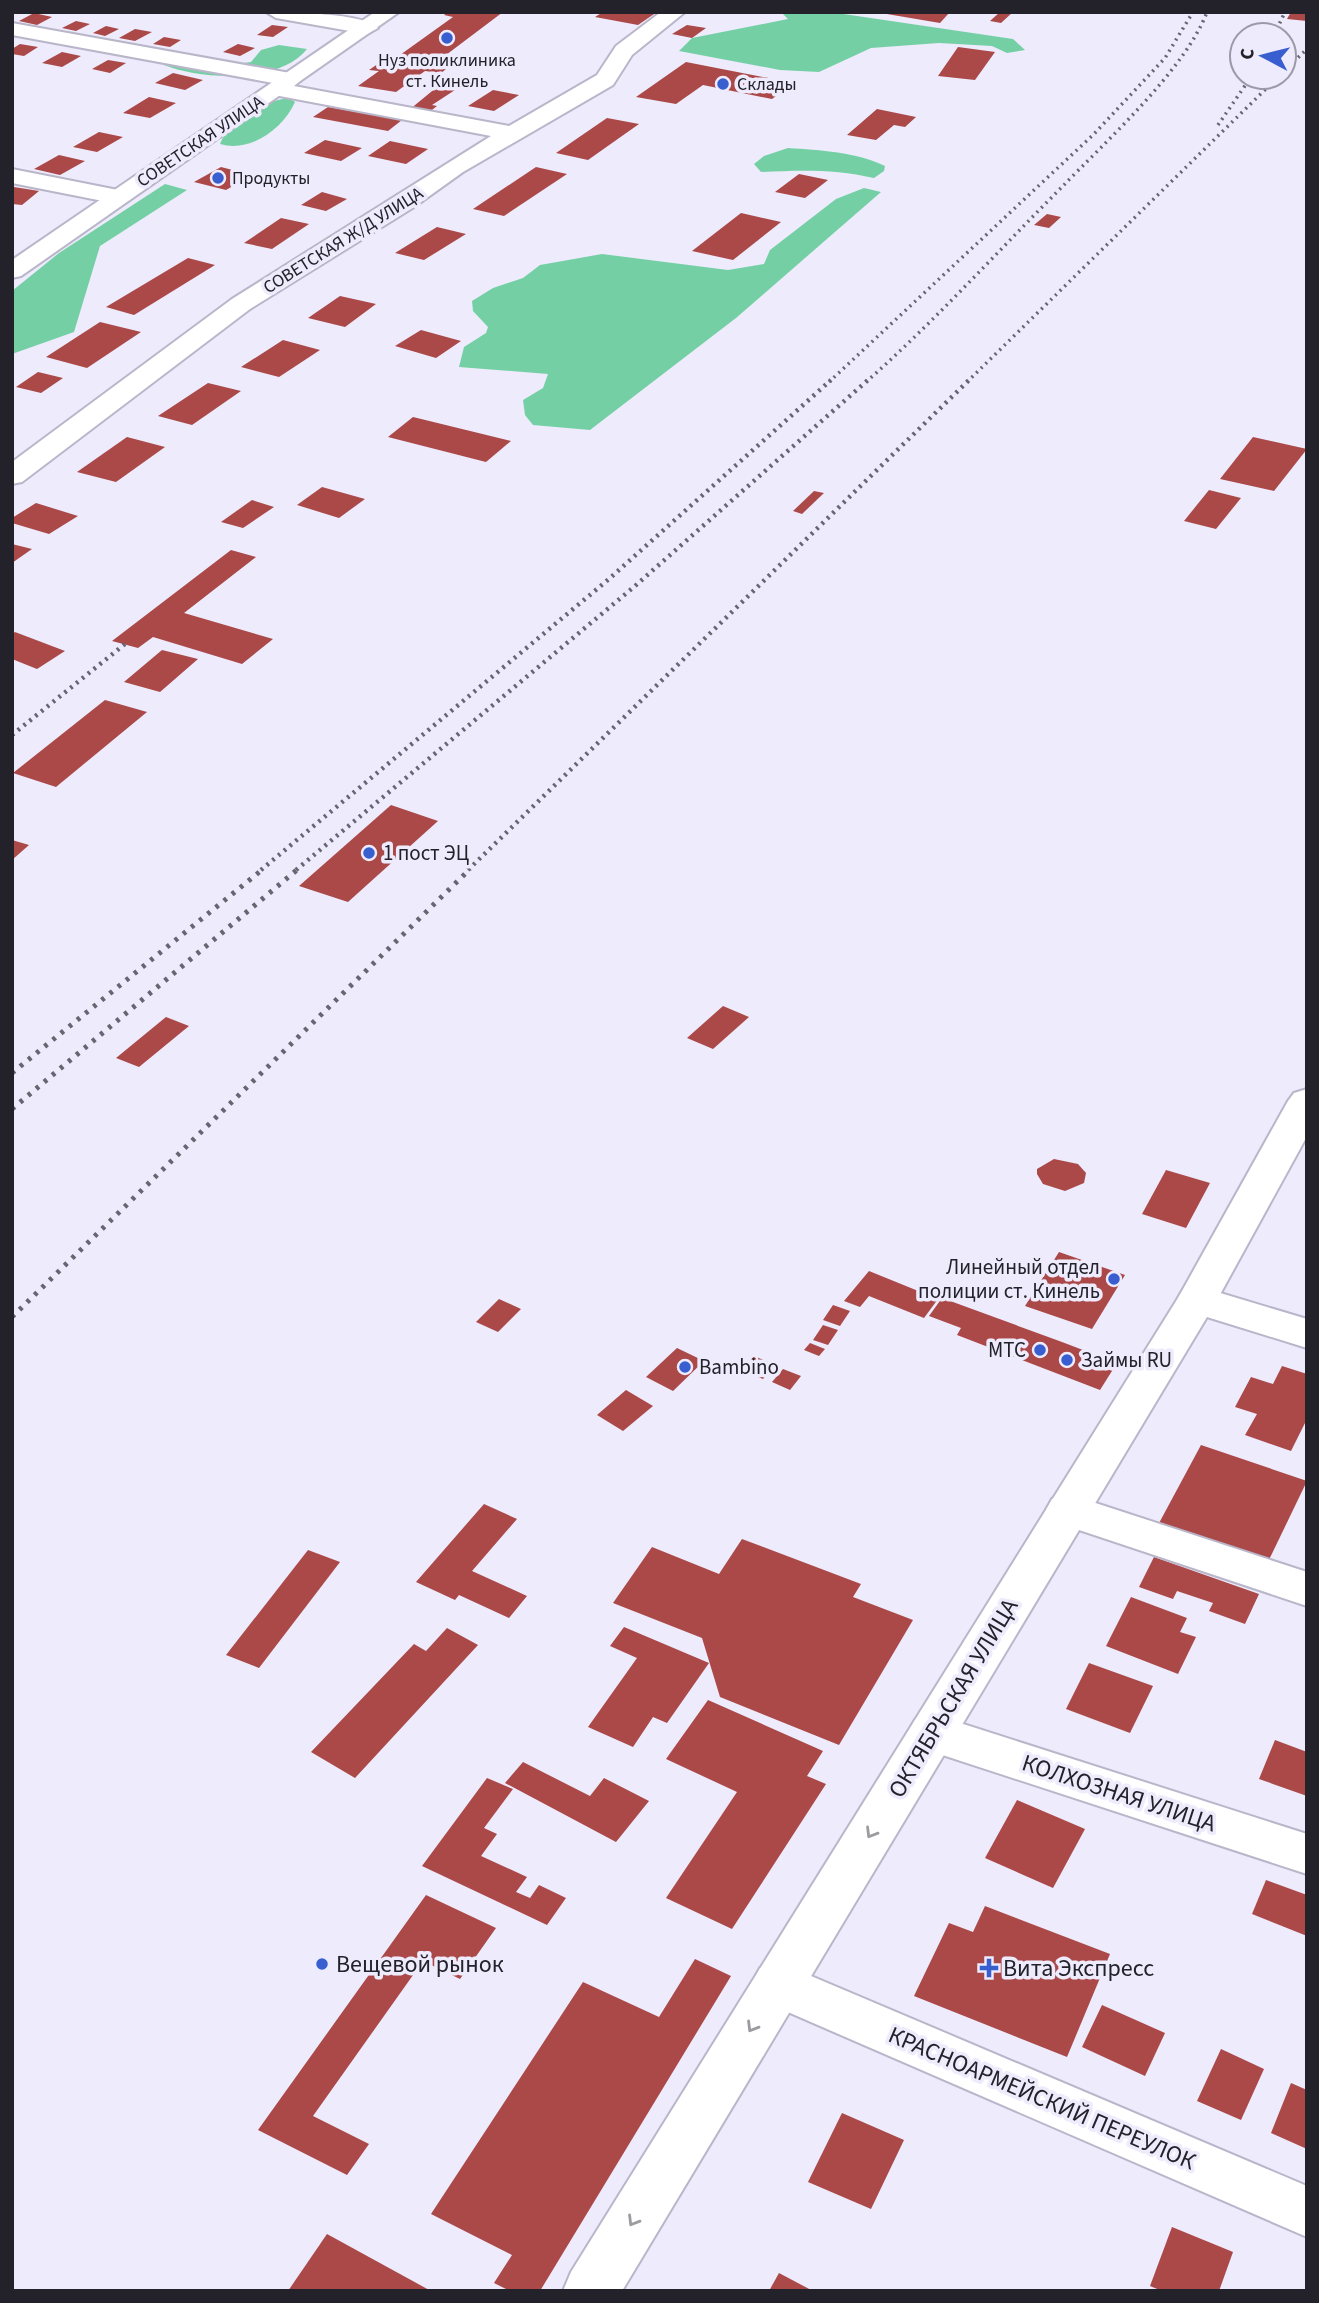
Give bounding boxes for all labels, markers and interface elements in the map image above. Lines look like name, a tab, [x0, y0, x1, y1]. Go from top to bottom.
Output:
north arrow	[1228, 21, 1298, 91]
marker: Нуз поликлиника ст. Кинель	[439, 30, 455, 46]
text: С	[1234, 47, 1262, 61]
place label: Нуз поликлиника ст. Кинель	[378, 48, 516, 94]
place label: Склады	[737, 72, 797, 97]
marker: Склады	[715, 76, 731, 92]
street label: СОВЕТСКАЯ УЛИЦА	[132, 89, 269, 193]
place label: Продукты	[232, 166, 310, 191]
marker: Продукты	[210, 170, 226, 186]
street label: СОВЕТСКАЯ Ж/Д УЛИЦА	[258, 181, 428, 300]
place label: 1 пост ЭЦ	[383, 838, 469, 868]
marker: 1 пост ЭЦ	[361, 845, 377, 861]
place label: Линейный отдел полиции ст. Кинель	[918, 1252, 1100, 1306]
marker: Линейный отдел полиции ст. Кинель	[1106, 1271, 1122, 1287]
place label: МТС	[988, 1335, 1026, 1365]
marker: МТС	[1032, 1342, 1048, 1358]
place label: Займы RU	[1081, 1345, 1172, 1375]
place label: Bambino	[699, 1352, 779, 1382]
marker: Займы RU	[1059, 1352, 1075, 1368]
marker: Bambino	[677, 1359, 693, 1375]
street label: ОКТЯБРЬСКАЯ УЛИЦА	[880, 1592, 1027, 1805]
street label: КОЛХОЗНАЯ УЛИЦА	[1017, 1746, 1220, 1841]
one-way arrow	[866, 1825, 879, 1838]
place label: Вещевой рынок	[336, 1947, 504, 1982]
place label: Вита Экспресс	[1003, 1951, 1154, 1986]
marker: Вещевой рынок	[314, 1956, 330, 1972]
marker: Вита Экспресс	[981, 1960, 997, 1976]
street label: КРАСНОАРМЕЙСКИЙ ПЕРЕУЛОК	[883, 2018, 1201, 2179]
one-way arrow	[748, 2019, 761, 2032]
one-way arrow	[629, 2213, 642, 2226]

